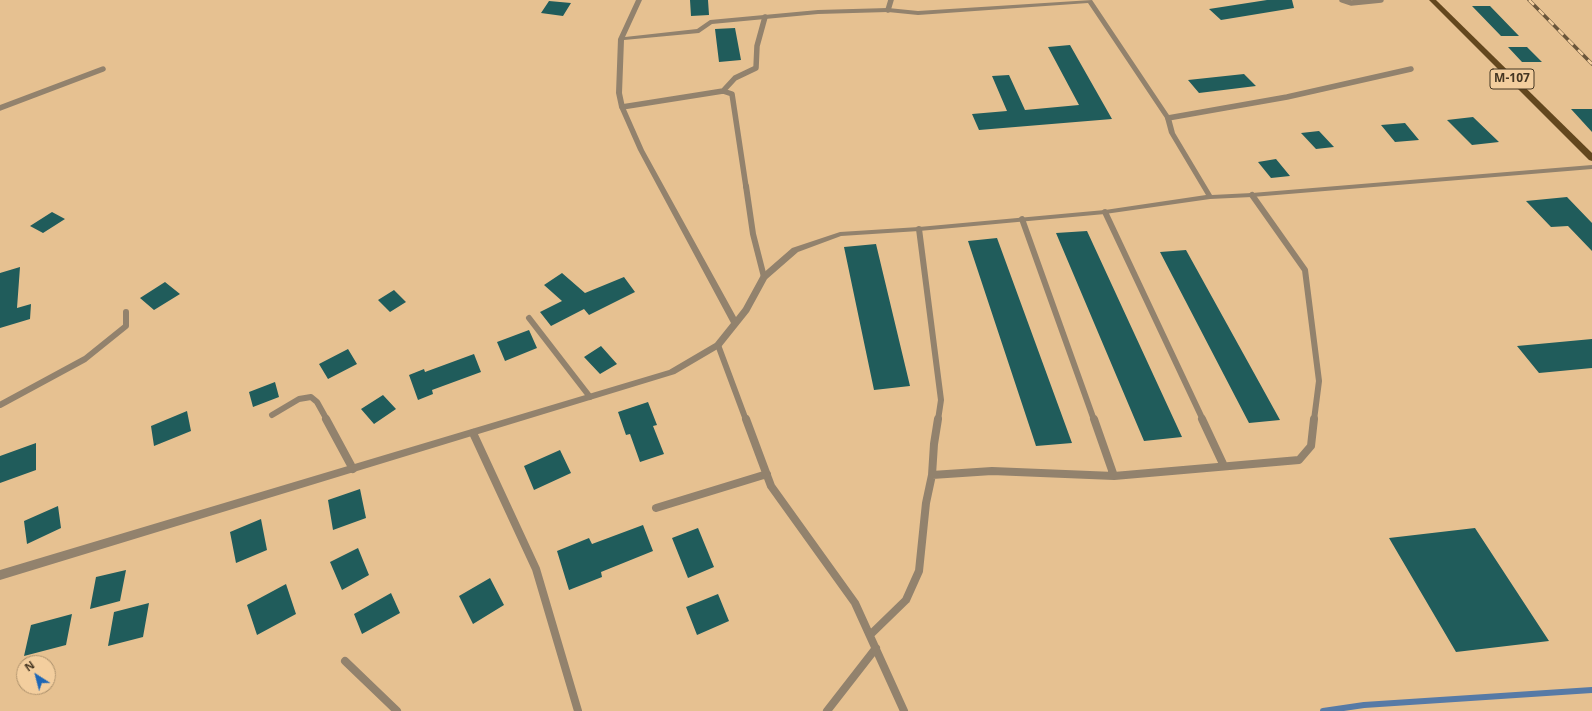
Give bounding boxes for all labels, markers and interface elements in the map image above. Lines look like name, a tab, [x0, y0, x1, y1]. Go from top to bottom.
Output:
road number: М-107	[1490, 69, 1534, 89]
north arrow	[16, 655, 56, 695]
text: N	[21, 657, 37, 674]

